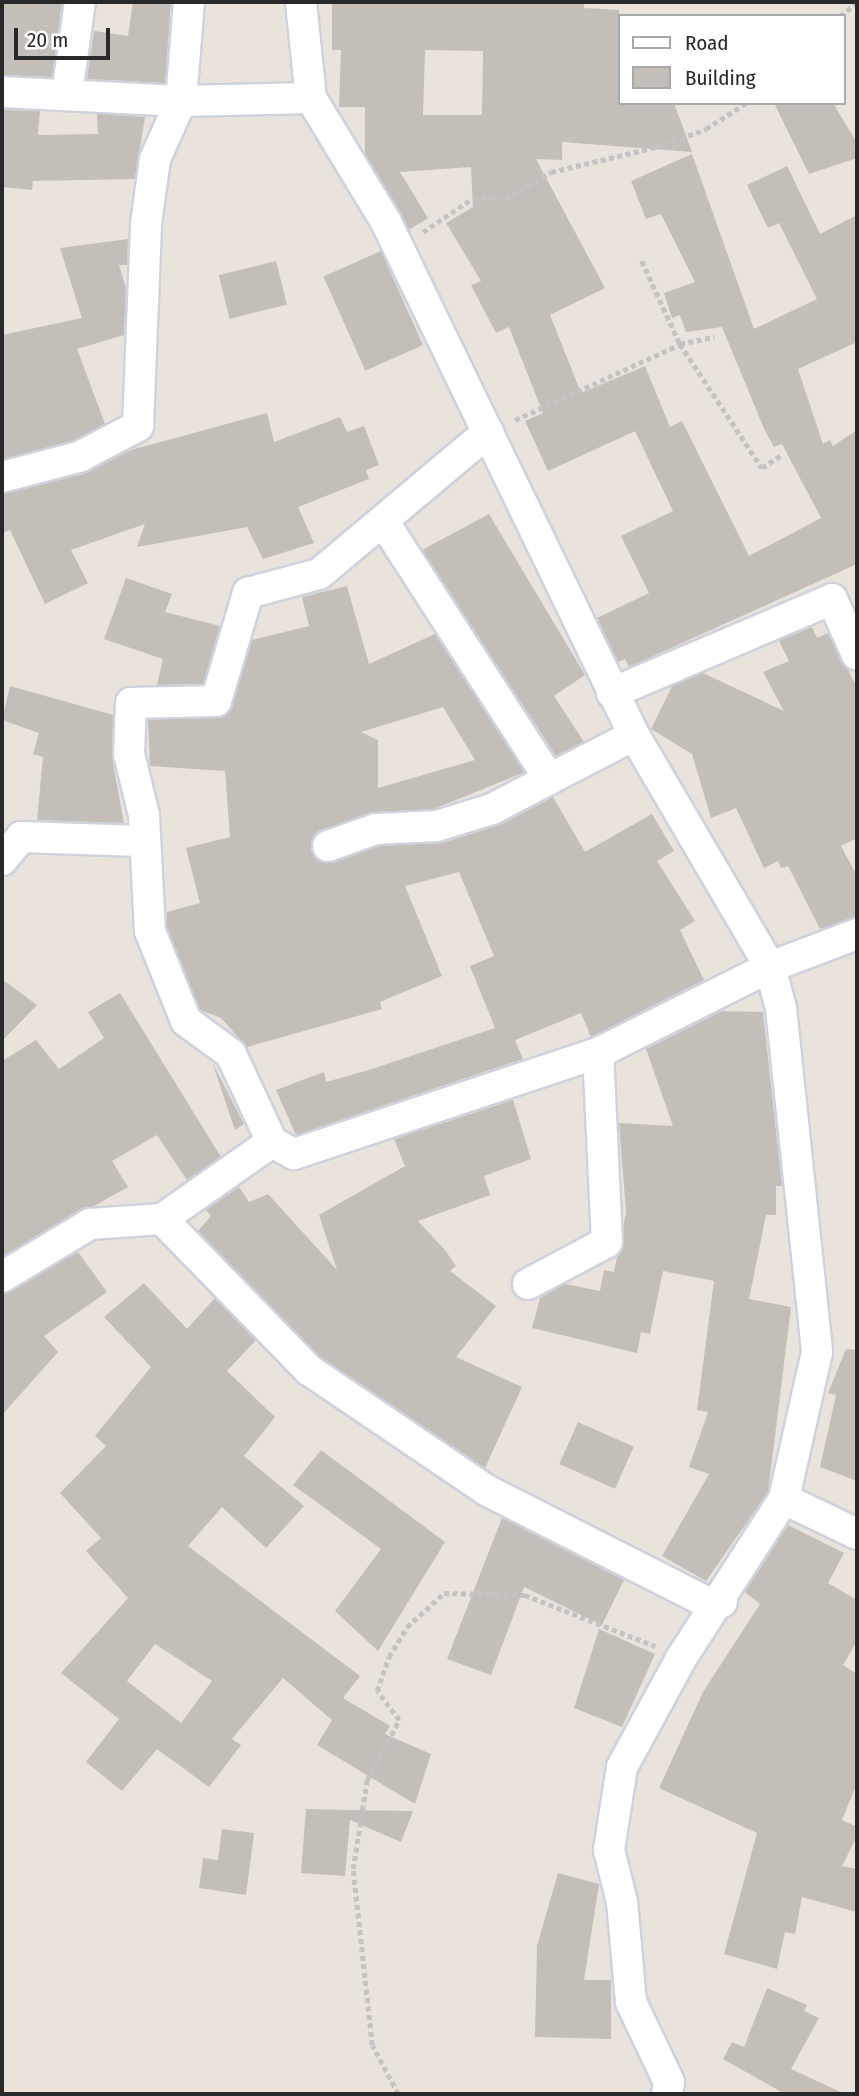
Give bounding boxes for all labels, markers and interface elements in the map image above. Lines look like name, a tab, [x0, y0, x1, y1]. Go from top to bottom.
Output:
scale bar	[18, 14, 114, 58]
legend	[618, 14, 845, 105]
text: 20 m	[27, 27, 68, 53]
text: Road	[685, 30, 729, 56]
text: Building	[685, 65, 756, 91]

